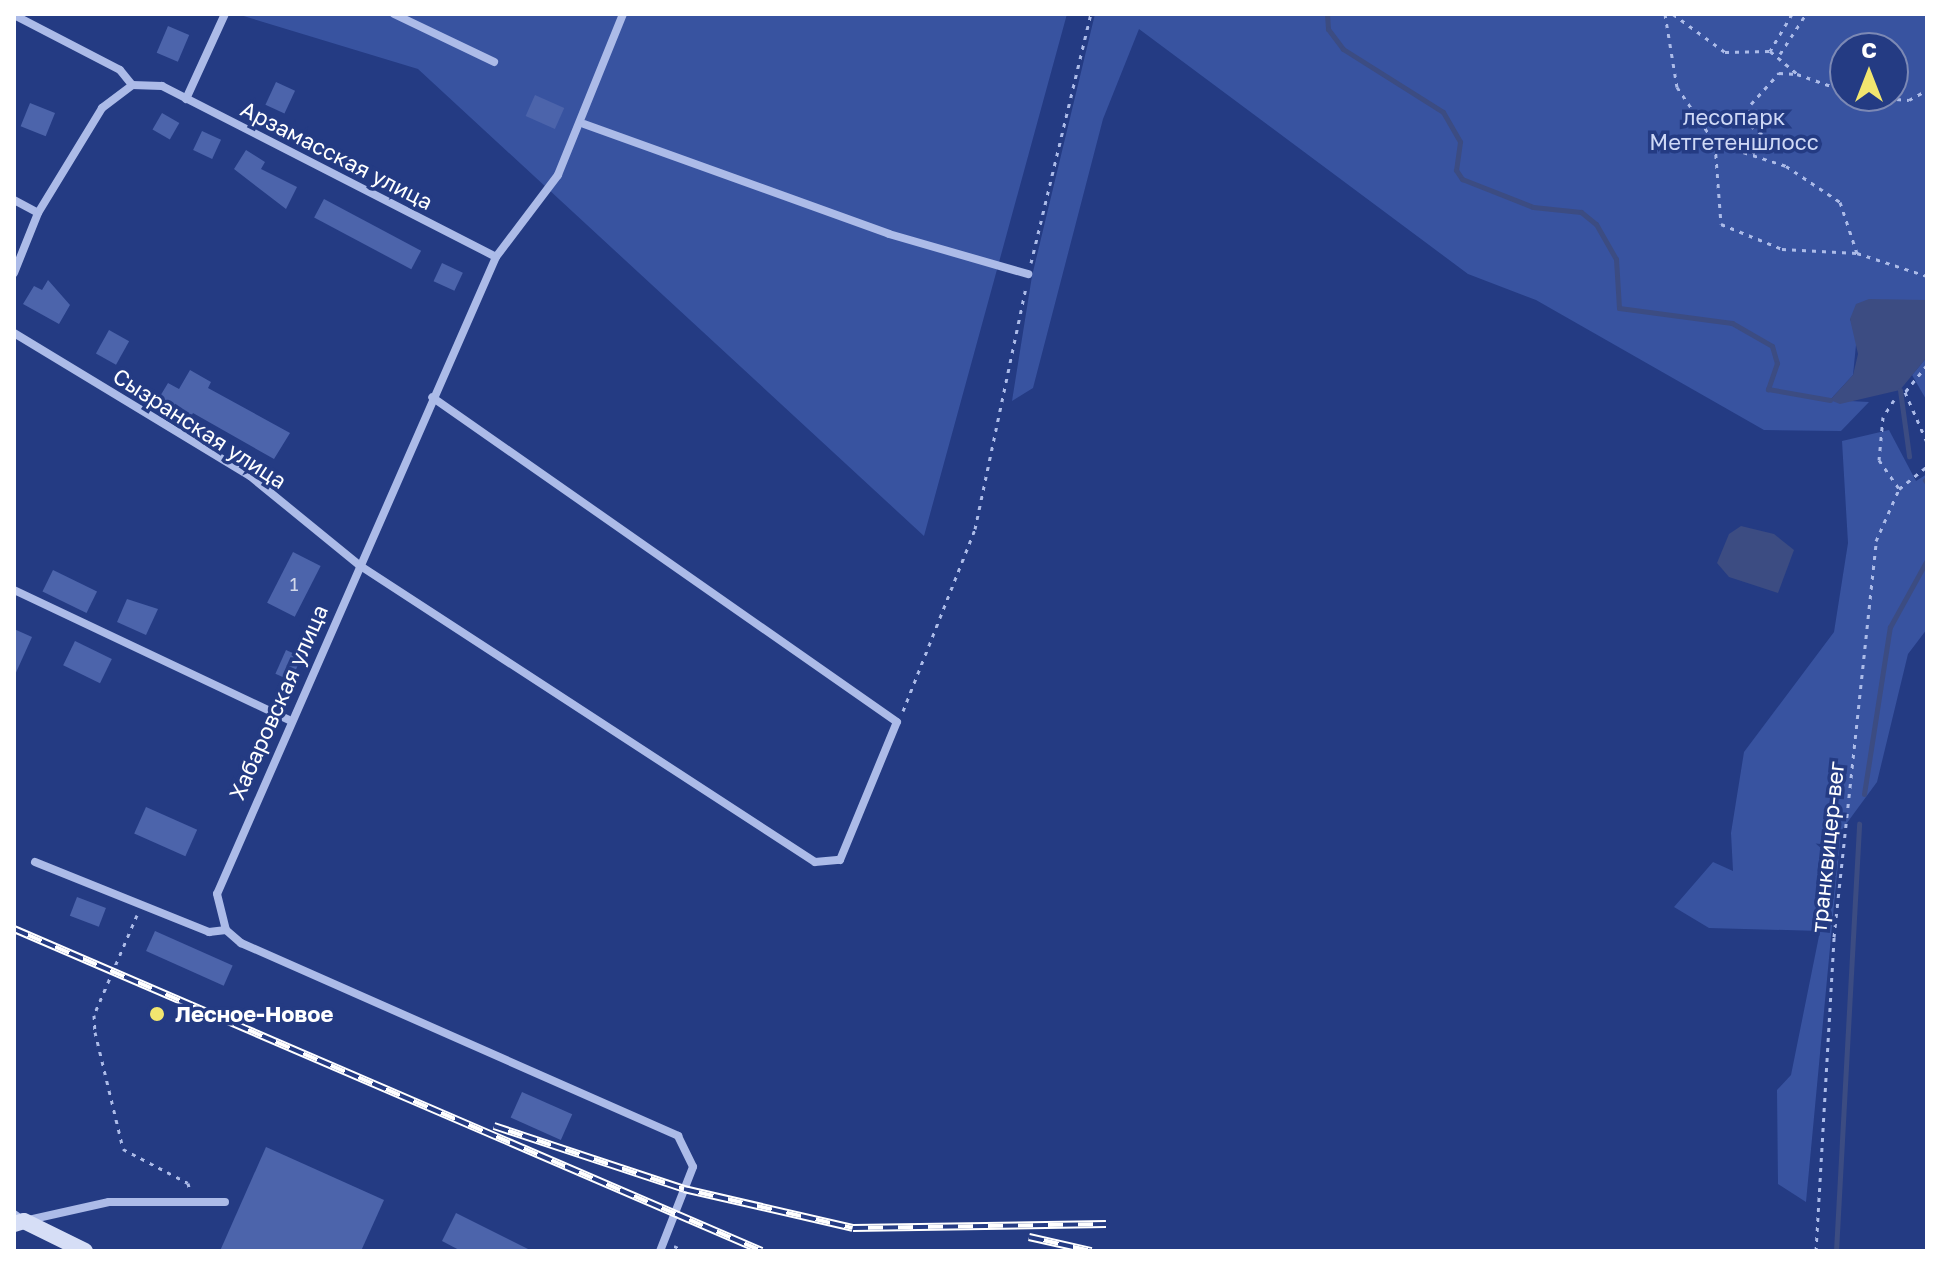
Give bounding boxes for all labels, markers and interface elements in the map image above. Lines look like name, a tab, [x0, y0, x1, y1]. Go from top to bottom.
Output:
north arrow	[1829, 32, 1909, 112]
text: С	[1861, 36, 1877, 63]
street label: Арзамасская улица	[237, 95, 437, 215]
park label: лесопарк Метгетеншлосс	[1649, 103, 1819, 154]
street label: Сызранская улица	[108, 362, 292, 494]
house number: 1	[290, 573, 298, 595]
street label: Хабаровская улица	[223, 600, 333, 804]
street label: транквицер-вег	[1805, 760, 1849, 934]
place label: Лесное-Новое	[175, 1001, 333, 1027]
marker: Лесное-Новое	[146, 1003, 168, 1025]

